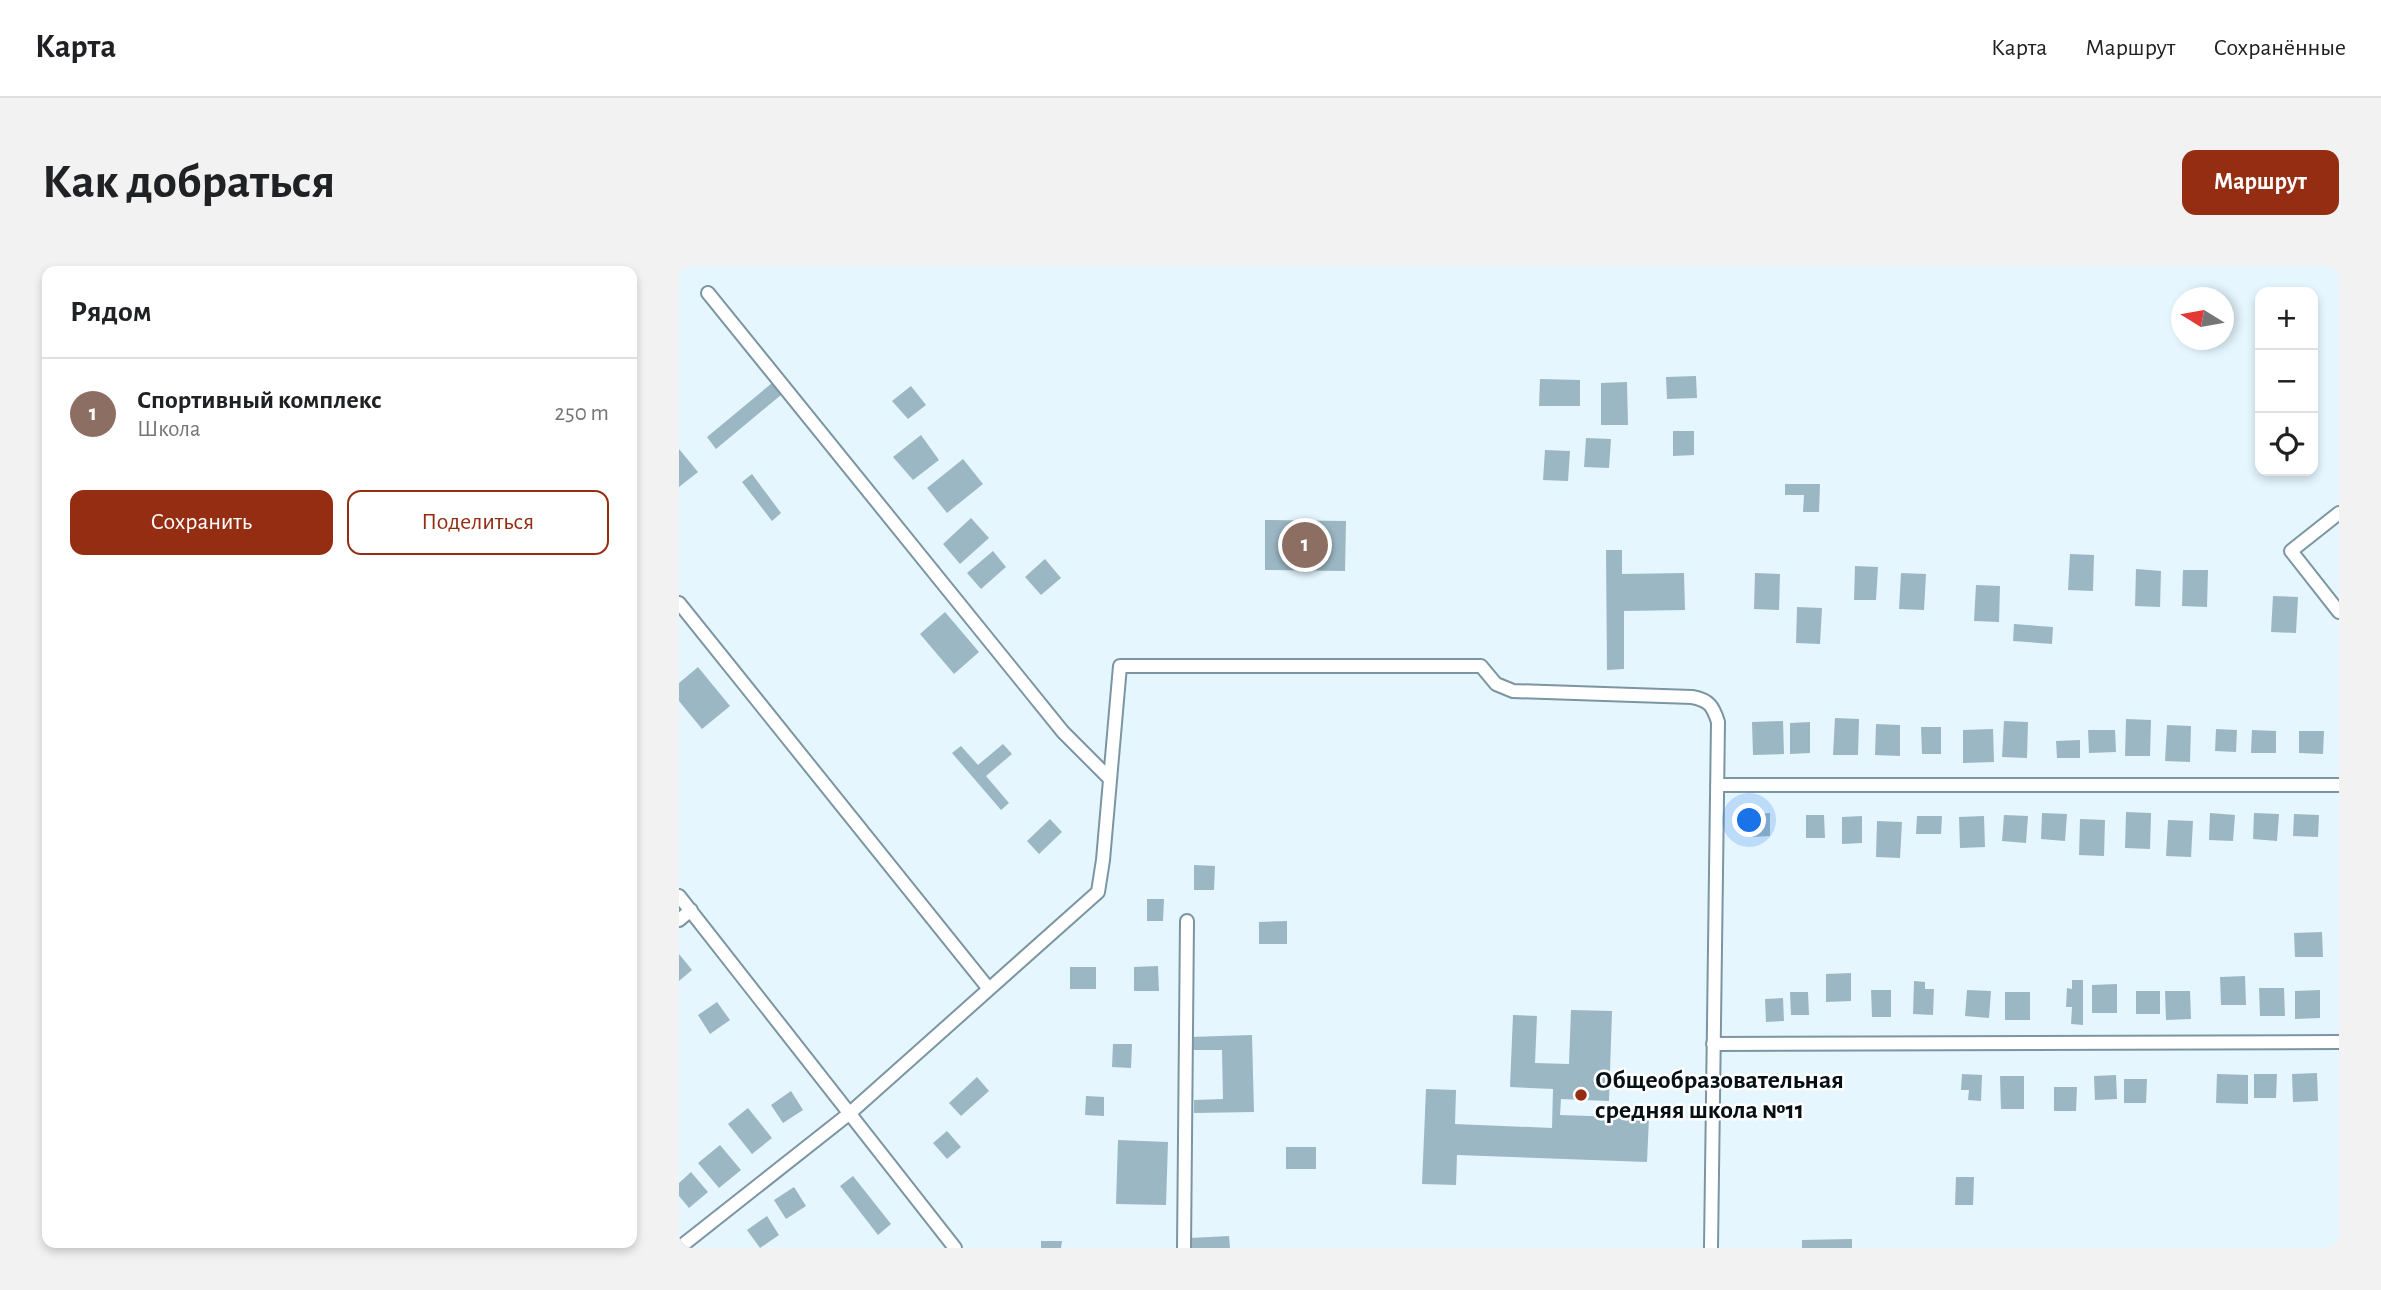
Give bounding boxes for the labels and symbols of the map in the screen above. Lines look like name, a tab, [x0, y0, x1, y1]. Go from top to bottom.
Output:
north arrow	[2171, 287, 2234, 350]
pin: 1	[1282, 519, 1328, 571]
your location	[1732, 803, 1766, 837]
place label: Общеобразовательная средняя школа №11	[1595, 1067, 1844, 1123]
marker: Общеобразовательная средняя школа №11	[1573, 1087, 1589, 1103]

